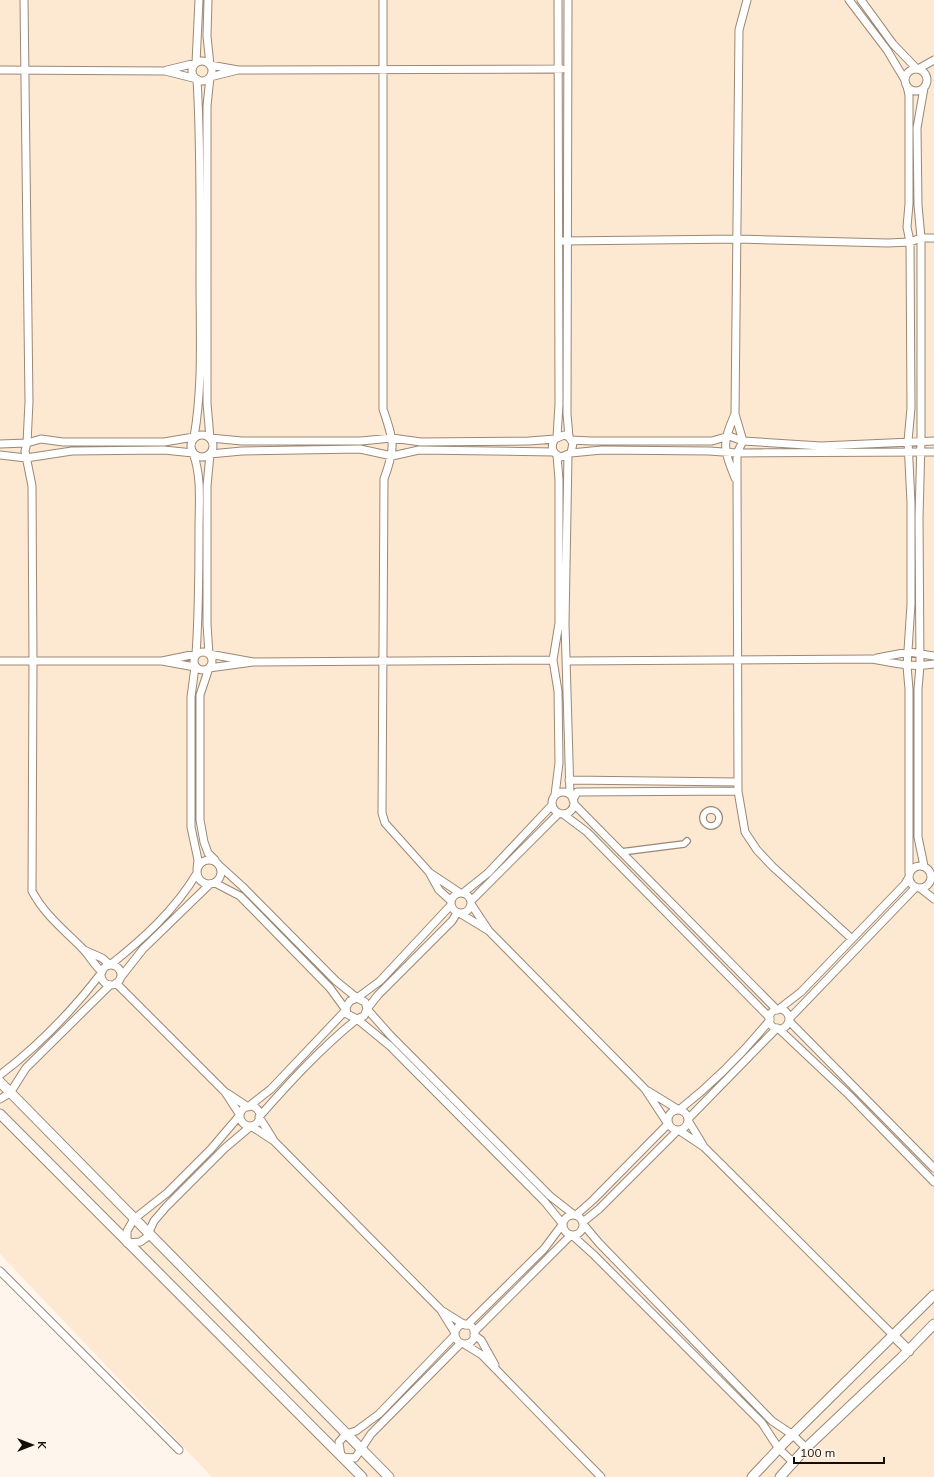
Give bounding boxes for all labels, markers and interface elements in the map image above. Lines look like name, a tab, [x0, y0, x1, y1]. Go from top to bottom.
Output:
north arrow	[12, 1425, 52, 1465]
scale bar	[794, 1439, 884, 1465]
text: K	[35, 1441, 49, 1449]
text: 100 m	[800, 1445, 835, 1460]

